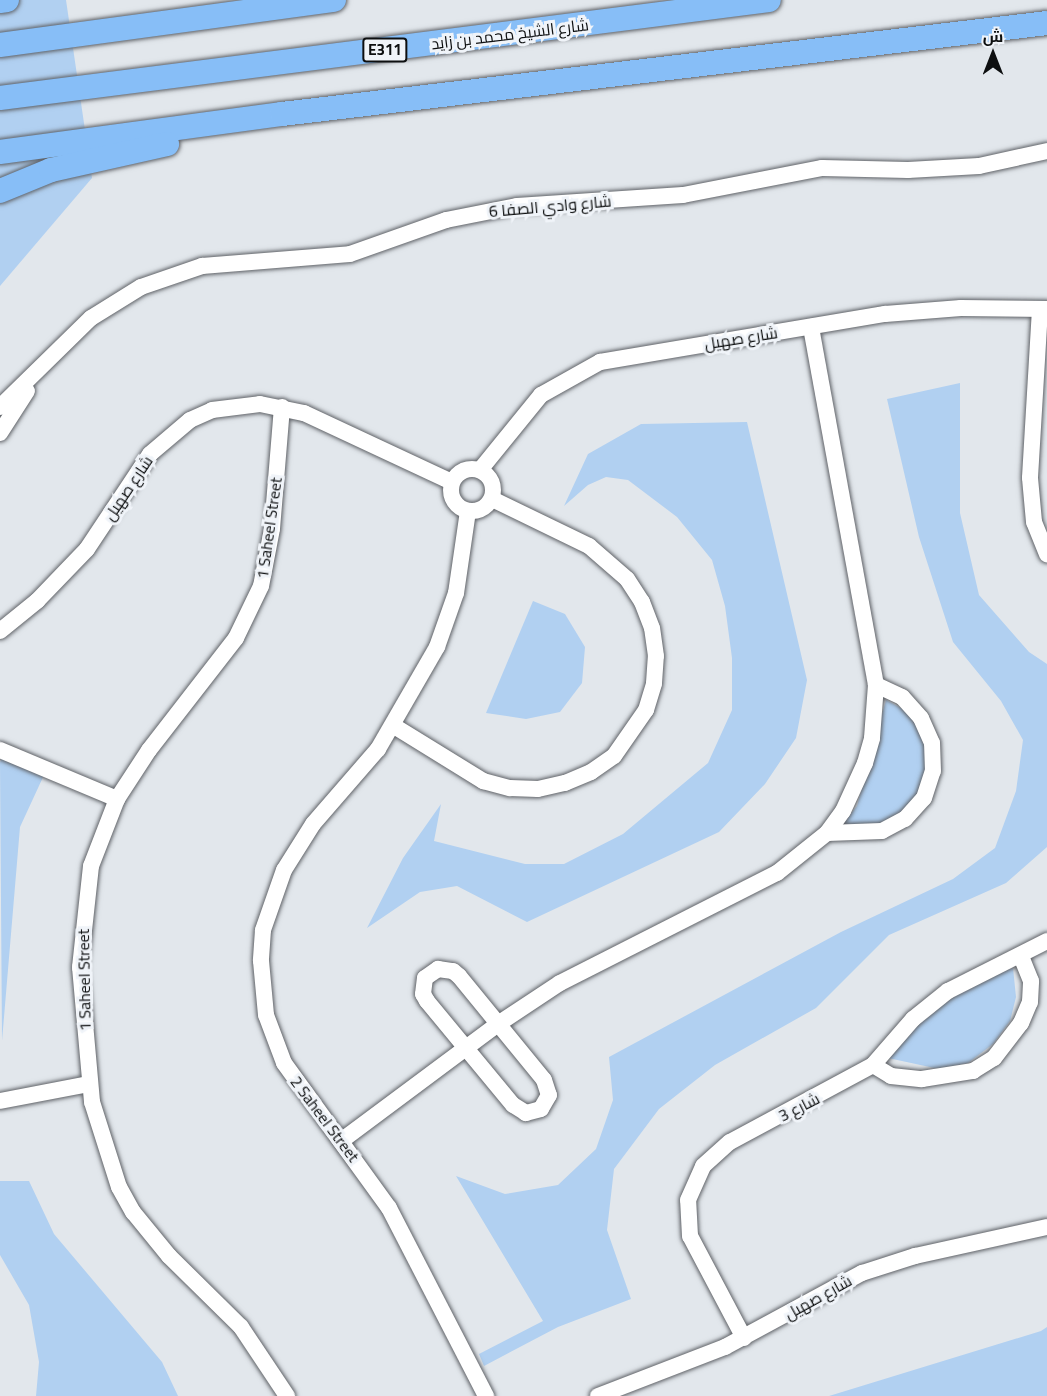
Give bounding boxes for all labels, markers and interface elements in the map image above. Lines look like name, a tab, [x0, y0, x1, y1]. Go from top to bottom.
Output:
street label: شارع الشيخ محمد بن زايد	[430, 15, 590, 53]
text: ش	[983, 21, 1003, 51]
north arrow	[963, 24, 1023, 84]
road number: E311	[361, 38, 409, 62]
street label: شارع وادي الصفا 6	[488, 191, 612, 221]
street label: شارع صهيل	[703, 323, 779, 353]
street label: شارع صهيل	[99, 452, 157, 524]
street label: 1 Saheel Street	[252, 476, 286, 580]
street label: 1 Saheel Street	[74, 929, 94, 1031]
street label: 2 Saheel Street	[286, 1072, 364, 1166]
street label: 3 شارع	[775, 1089, 823, 1125]
street label: شارع صهيل	[781, 1271, 855, 1323]

